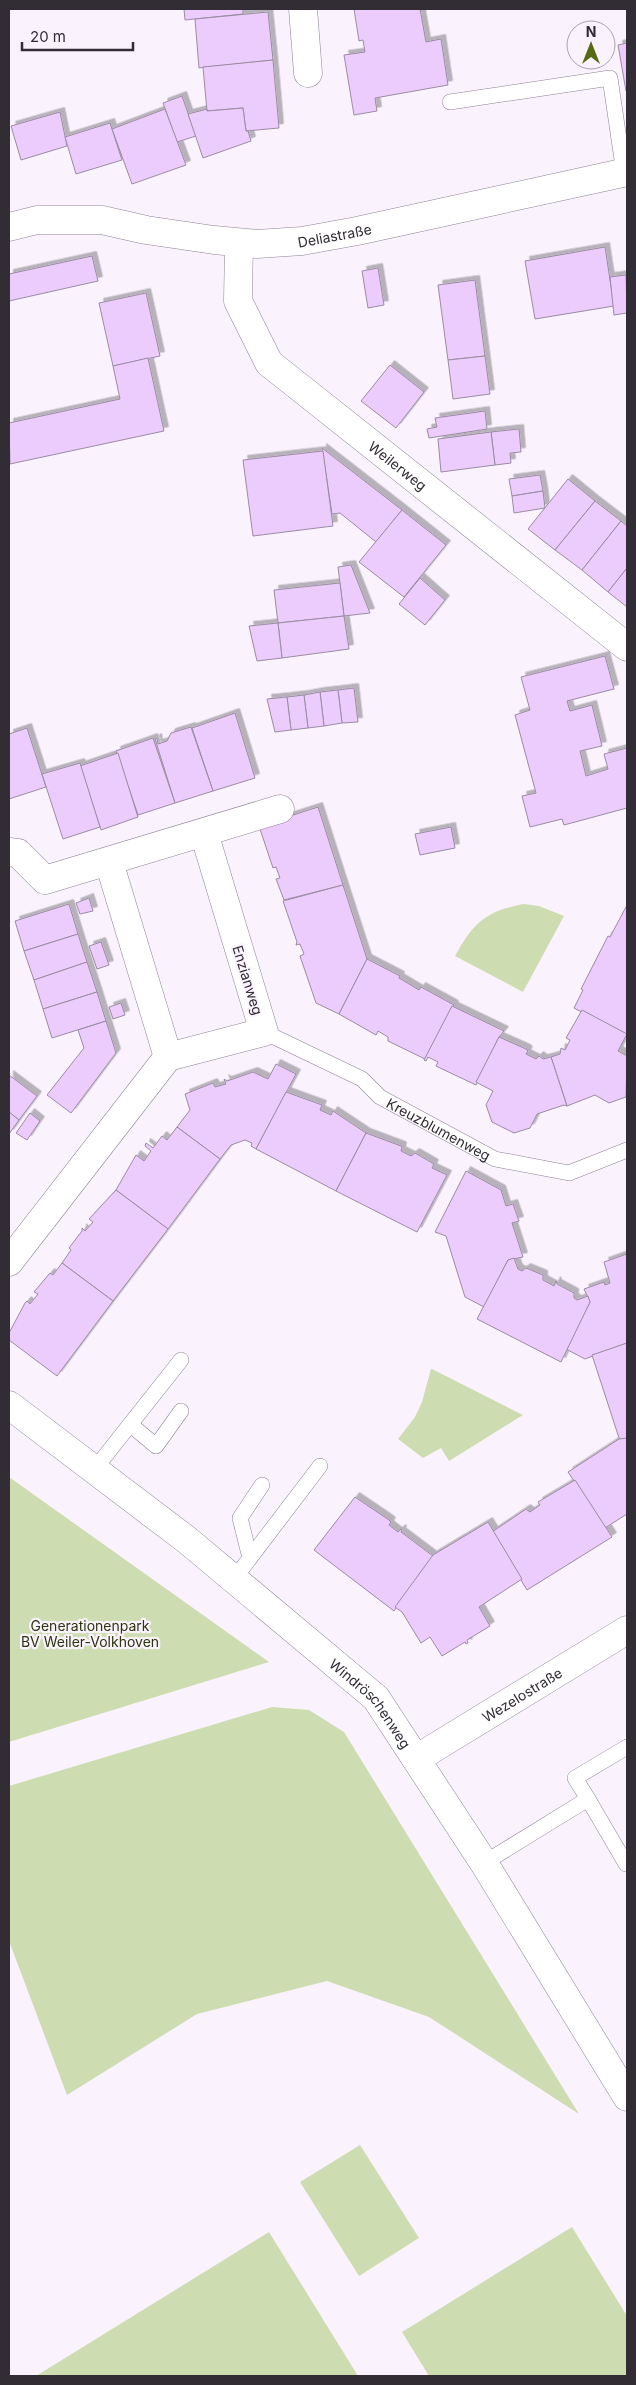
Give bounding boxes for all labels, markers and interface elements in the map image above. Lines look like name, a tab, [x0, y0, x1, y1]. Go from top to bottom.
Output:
scale bar	[22, 20, 134, 52]
north arrow	[566, 20, 616, 70]
text: N	[586, 23, 596, 40]
text: 20 m	[30, 27, 66, 46]
street label: Deliastraße	[296, 220, 373, 250]
street label: Weilerweg	[365, 437, 431, 494]
street label: Enzianweg	[229, 943, 267, 1017]
street label: Kreuzblumenweg	[384, 1094, 494, 1164]
park label: Generationenpark BV Weiler-Volkhoven	[21, 1617, 159, 1650]
street label: Windröschenweg	[326, 1655, 415, 1751]
street label: Wezelostraße	[479, 1663, 565, 1725]

